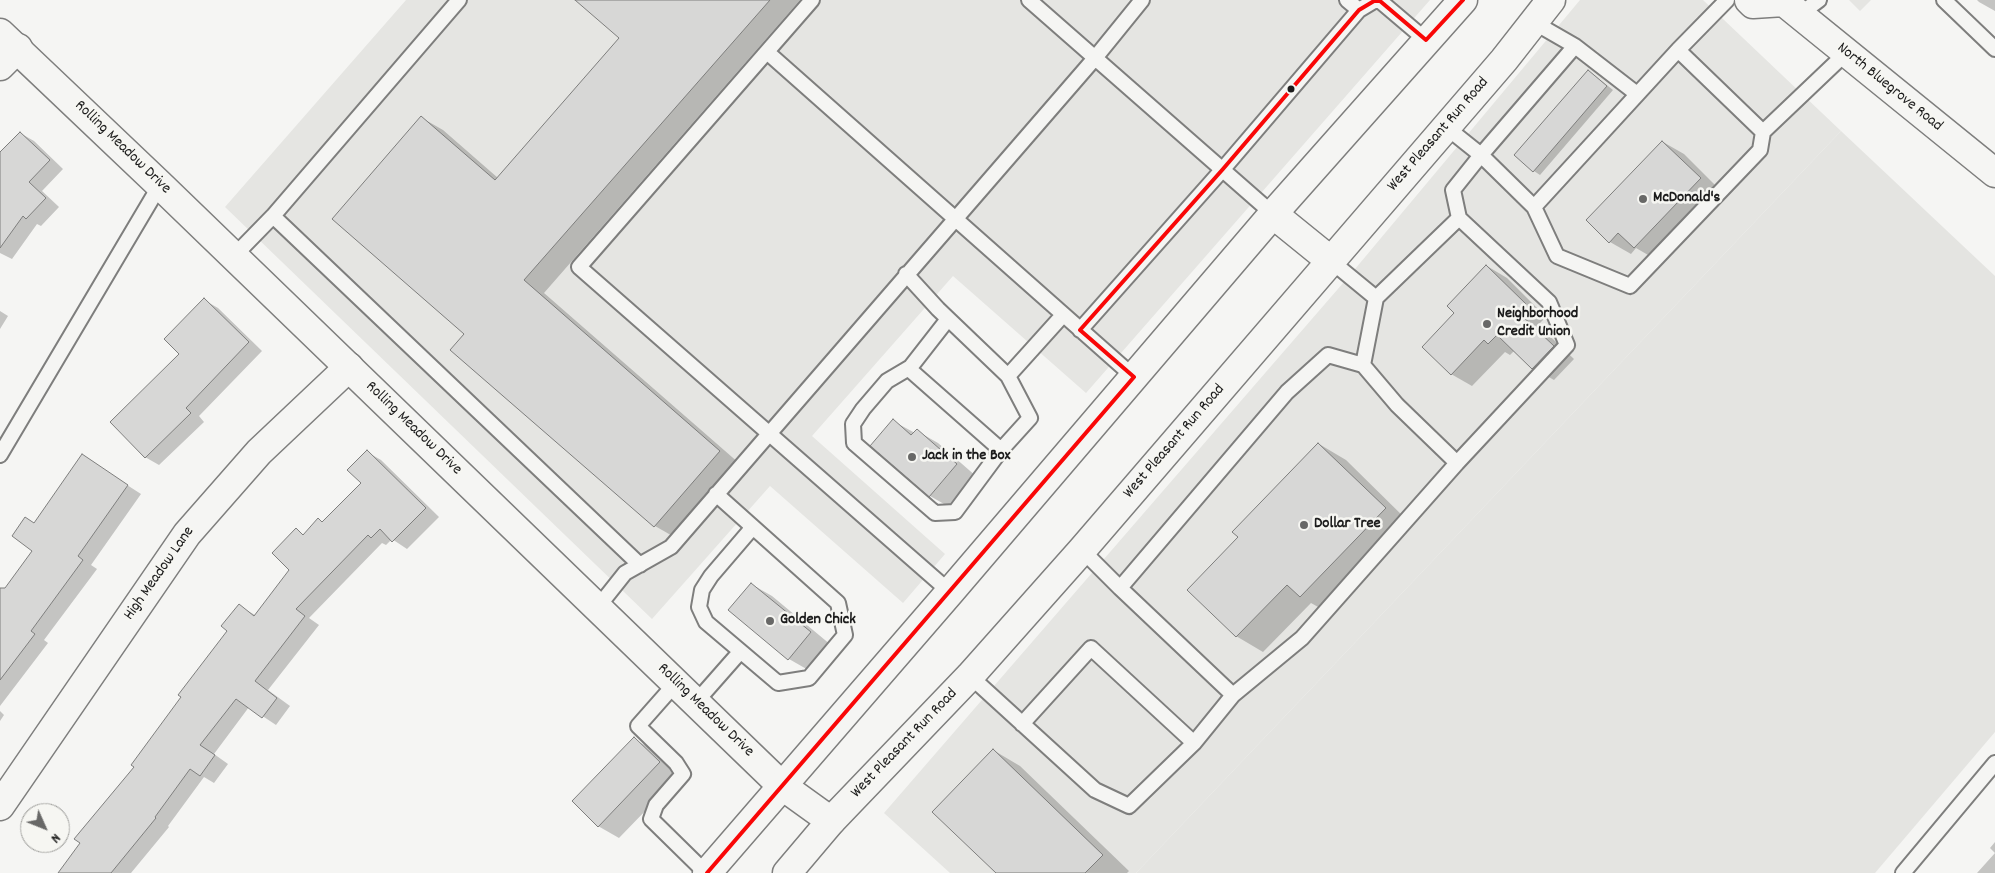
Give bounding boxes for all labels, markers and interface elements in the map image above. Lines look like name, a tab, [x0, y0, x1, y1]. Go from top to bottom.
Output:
street label: North Bluegrove Road	[1832, 39, 1946, 137]
street label: West Pleasant Run Road	[1384, 74, 1494, 196]
unlabelled marker	[1286, 84, 1296, 94]
street label: Rolling Meadow Drive	[70, 97, 174, 199]
place label: McDonald's	[1653, 189, 1720, 209]
marker: McDonald's	[1637, 193, 1649, 205]
place label: Neighborhood Credit Union	[1497, 305, 1578, 343]
marker: Neighborhood Credit Union	[1481, 318, 1493, 330]
street label: Rolling Meadow Drive	[361, 378, 465, 480]
street label: West Pleasant Run Road	[1120, 381, 1230, 503]
place label: Jack in the Box	[922, 447, 1011, 467]
marker: Jack in the Box	[906, 451, 918, 463]
place label: Dollar Tree	[1314, 515, 1381, 535]
marker: Dollar Tree	[1298, 519, 1310, 531]
street label: High Meadow Lane	[121, 523, 199, 625]
place label: Golden Chick	[780, 611, 856, 631]
marker: Golden Chick	[764, 615, 776, 627]
street label: Rolling Meadow Drive	[653, 660, 757, 762]
street label: West Pleasant Run Road	[848, 685, 962, 803]
north arrow	[20, 803, 70, 853]
text: N	[45, 828, 65, 847]

